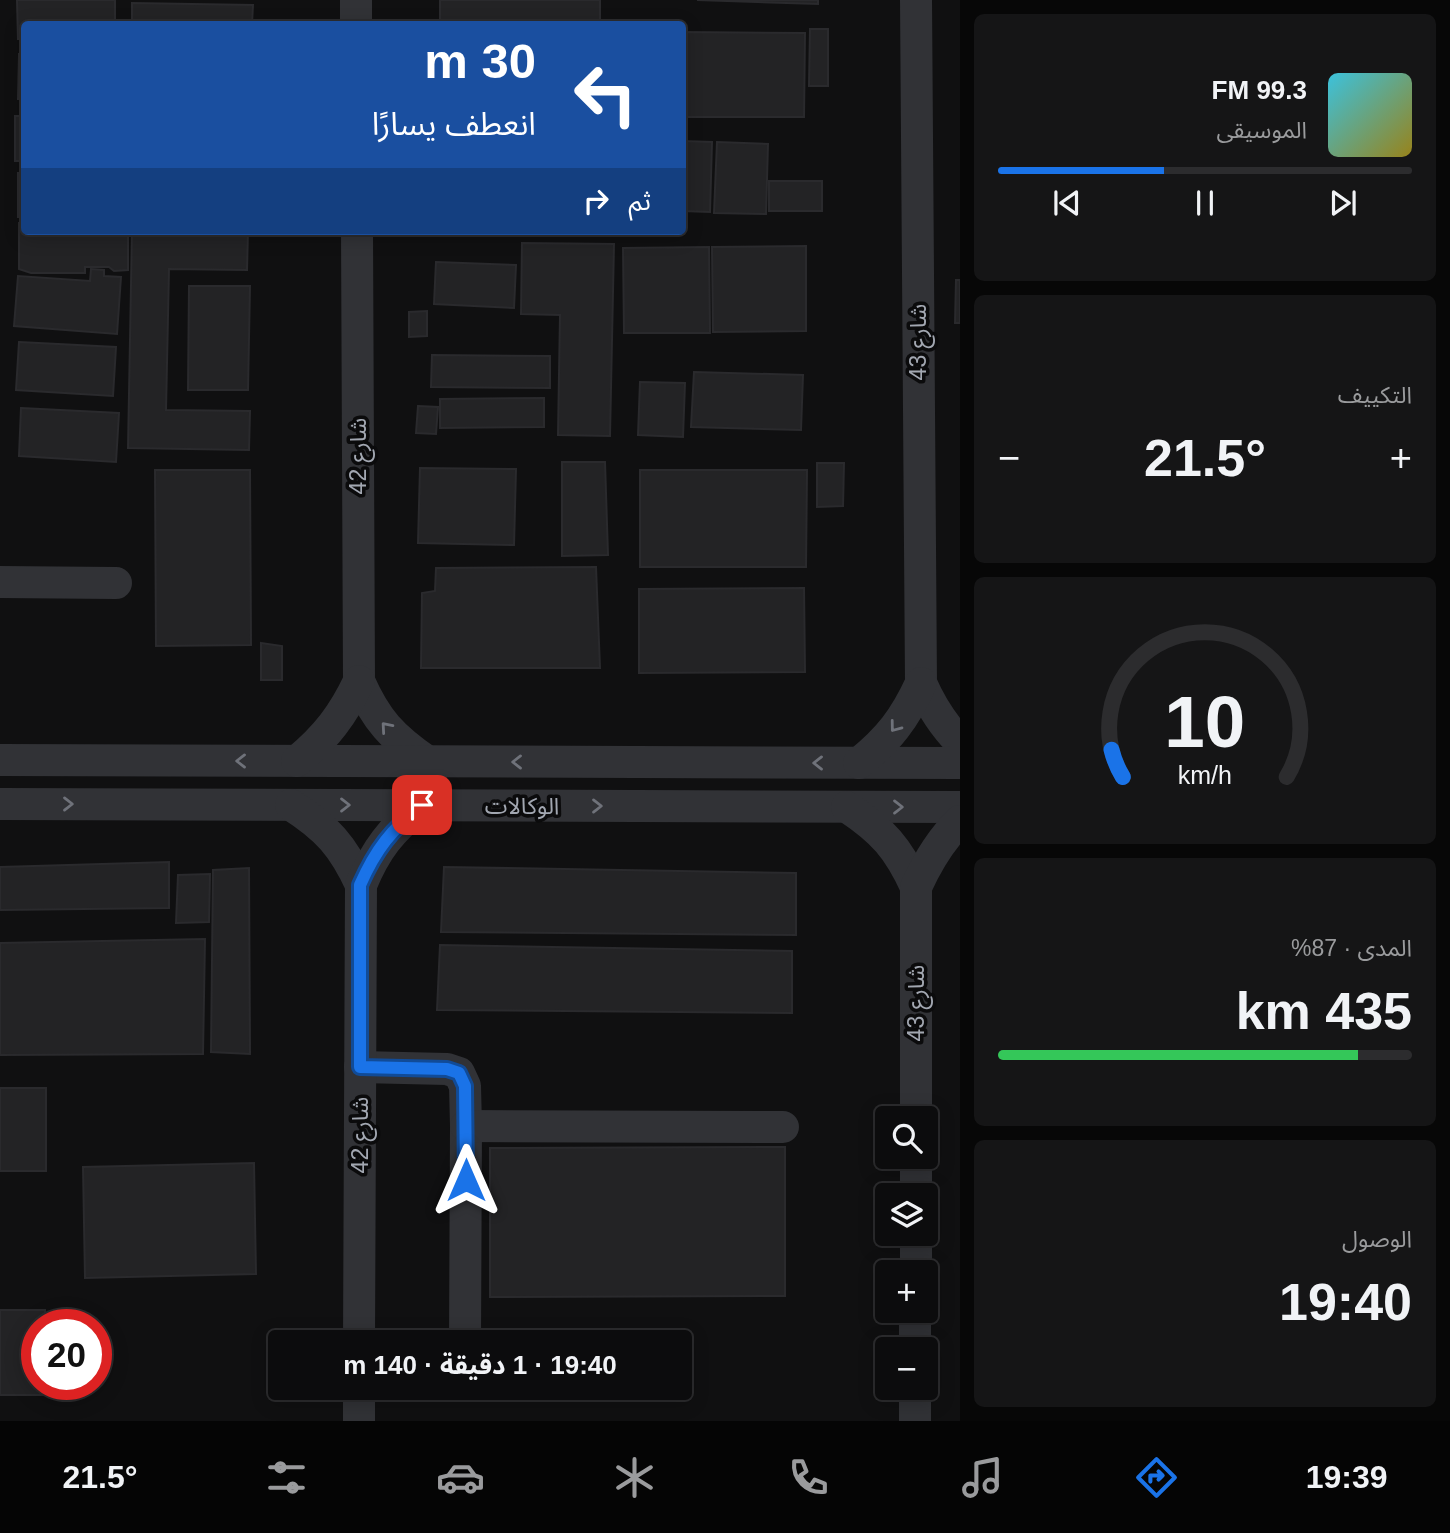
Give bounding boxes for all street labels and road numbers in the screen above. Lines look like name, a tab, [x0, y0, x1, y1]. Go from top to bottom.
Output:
street label: شارع 43	[905, 304, 935, 380]
street label: شارع 42	[345, 418, 375, 494]
street label: الوكالات	[485, 793, 559, 820]
street label: شارع 43	[903, 965, 933, 1041]
street label: شارع 42	[347, 1097, 377, 1173]

